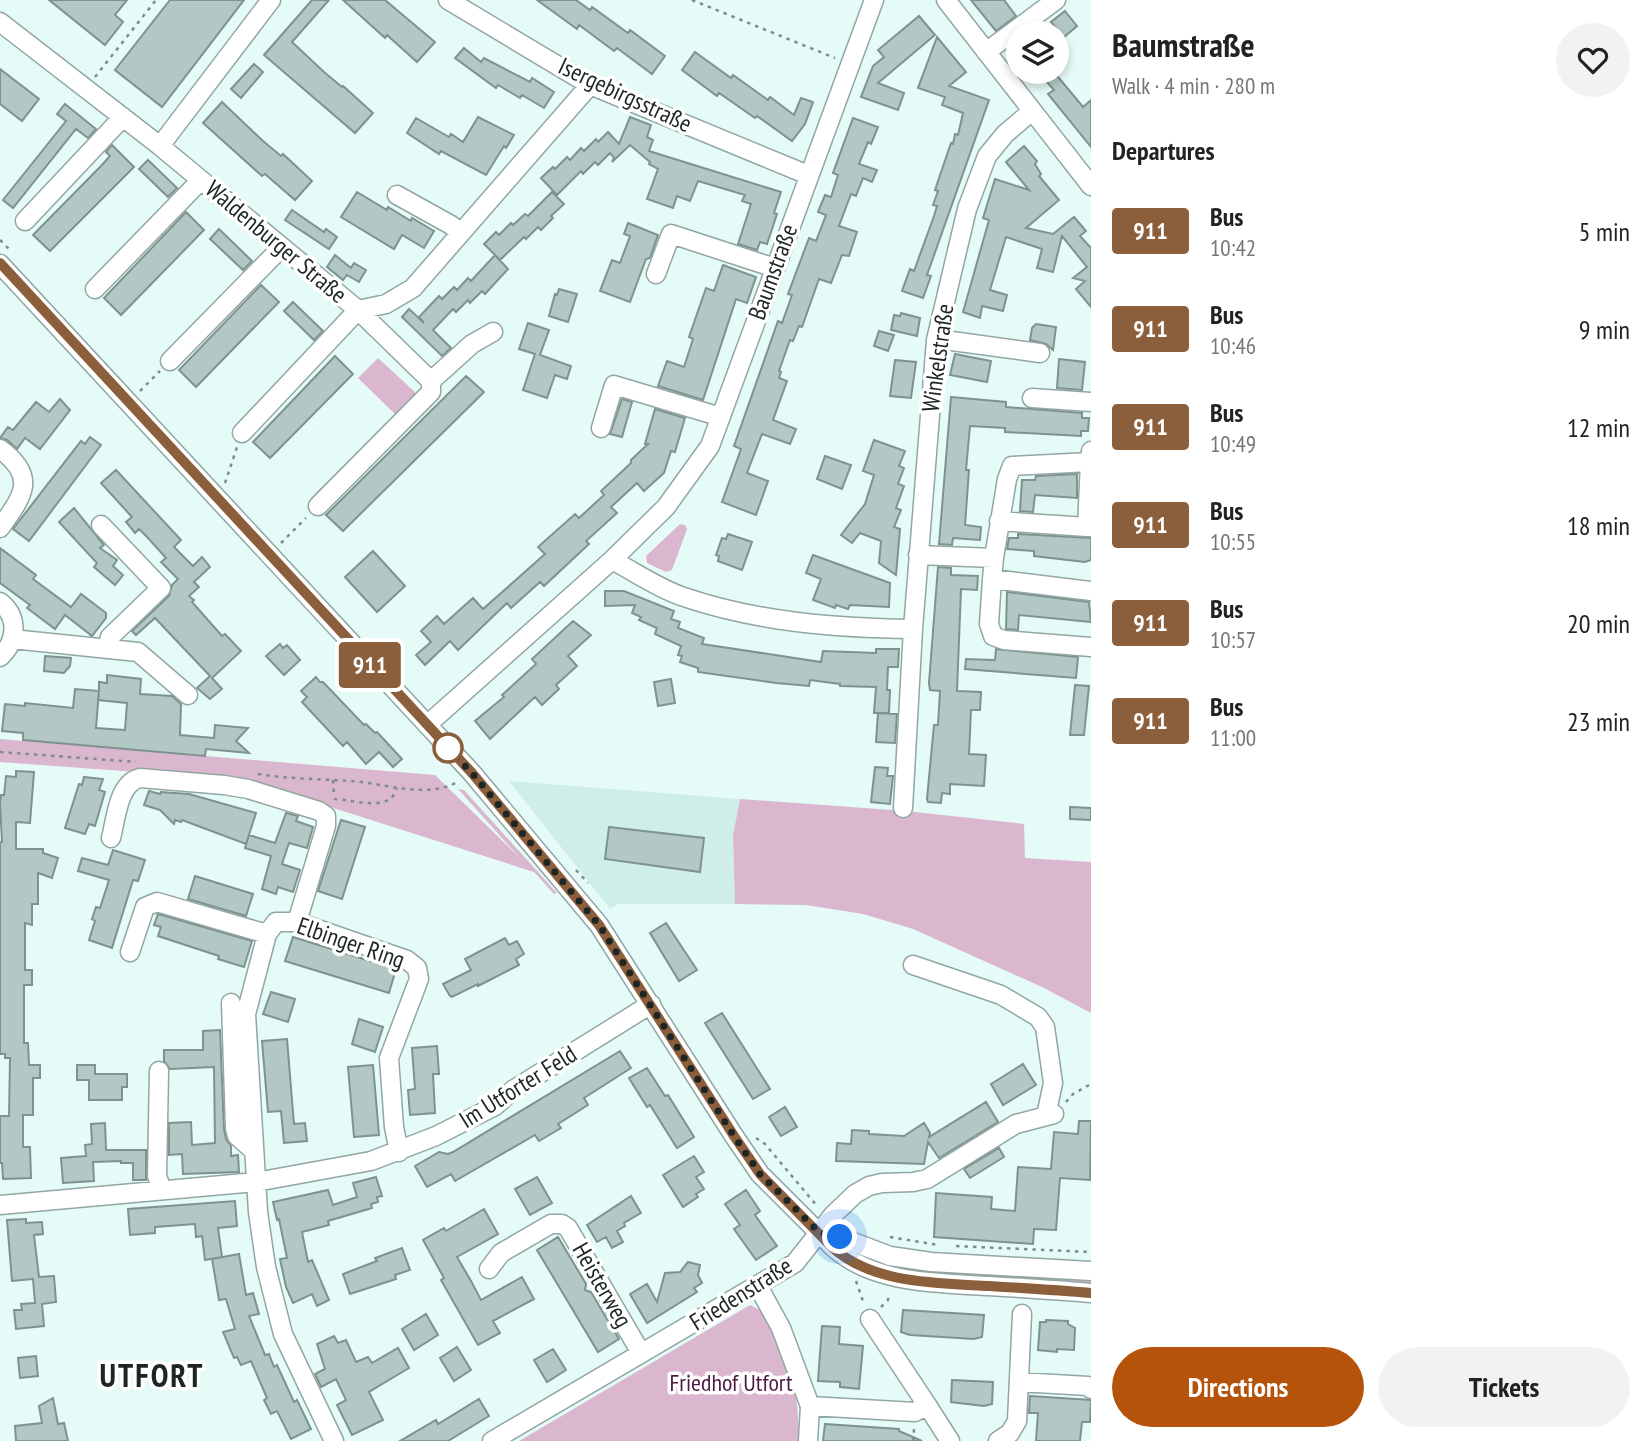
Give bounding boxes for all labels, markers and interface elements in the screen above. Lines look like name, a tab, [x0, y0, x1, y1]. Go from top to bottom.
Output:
map controls	[1006, 21, 1069, 84]
button: layers	[1006, 21, 1069, 84]
text: Baumstraße	[1112, 23, 1255, 66]
button: heart	[1556, 23, 1630, 97]
street label: Isergebirgsstraße	[554, 50, 697, 139]
text: Walk · 4 min · 280 m	[1112, 71, 1275, 100]
text: Departures	[1112, 134, 1215, 167]
street label: Waldenburger Straße	[199, 173, 353, 310]
text: Bus	[1210, 200, 1243, 233]
text: 911	[1133, 215, 1168, 246]
text: 5 min	[1579, 215, 1630, 248]
street label: Baumstraße	[741, 220, 804, 324]
text: 10:42	[1210, 233, 1256, 262]
text: Bus	[1210, 298, 1243, 331]
street label: Winkelstraße	[915, 302, 960, 414]
text: 911	[1133, 313, 1168, 344]
text: 9 min	[1579, 313, 1630, 346]
text: 10:46	[1210, 331, 1256, 360]
text: Bus	[1210, 396, 1243, 429]
text: 911	[1133, 411, 1168, 442]
text: 12 min	[1567, 411, 1630, 444]
text: 10:49	[1210, 429, 1256, 458]
text: Bus	[1210, 494, 1243, 527]
text: 911	[1133, 509, 1168, 540]
text: 18 min	[1567, 509, 1630, 542]
text: 10:55	[1210, 527, 1256, 556]
text: Bus	[1210, 592, 1243, 625]
text: 911	[1133, 607, 1168, 638]
text: 20 min	[1567, 607, 1630, 640]
text: 10:57	[1210, 625, 1256, 654]
line badge: 911	[330, 642, 410, 688]
text: 911	[353, 649, 387, 680]
text: Bus	[1210, 690, 1243, 723]
text: 911	[1133, 705, 1168, 736]
text: 23 min	[1567, 705, 1630, 738]
text: 11:00	[1210, 723, 1256, 752]
unlabelled marker	[433, 733, 463, 763]
street label: Elbinger Ring	[293, 910, 409, 975]
street label: Im Utforter Feld	[453, 1038, 582, 1135]
your location	[822, 1219, 857, 1254]
street label: Heisterweg	[566, 1237, 639, 1333]
street label: Friedenstraße	[684, 1250, 798, 1337]
button: Directions	[1112, 1347, 1364, 1427]
button: Tickets	[1378, 1347, 1630, 1427]
district label: UTFORT	[100, 1354, 204, 1396]
park label: Friedhof Utfort	[669, 1367, 793, 1398]

